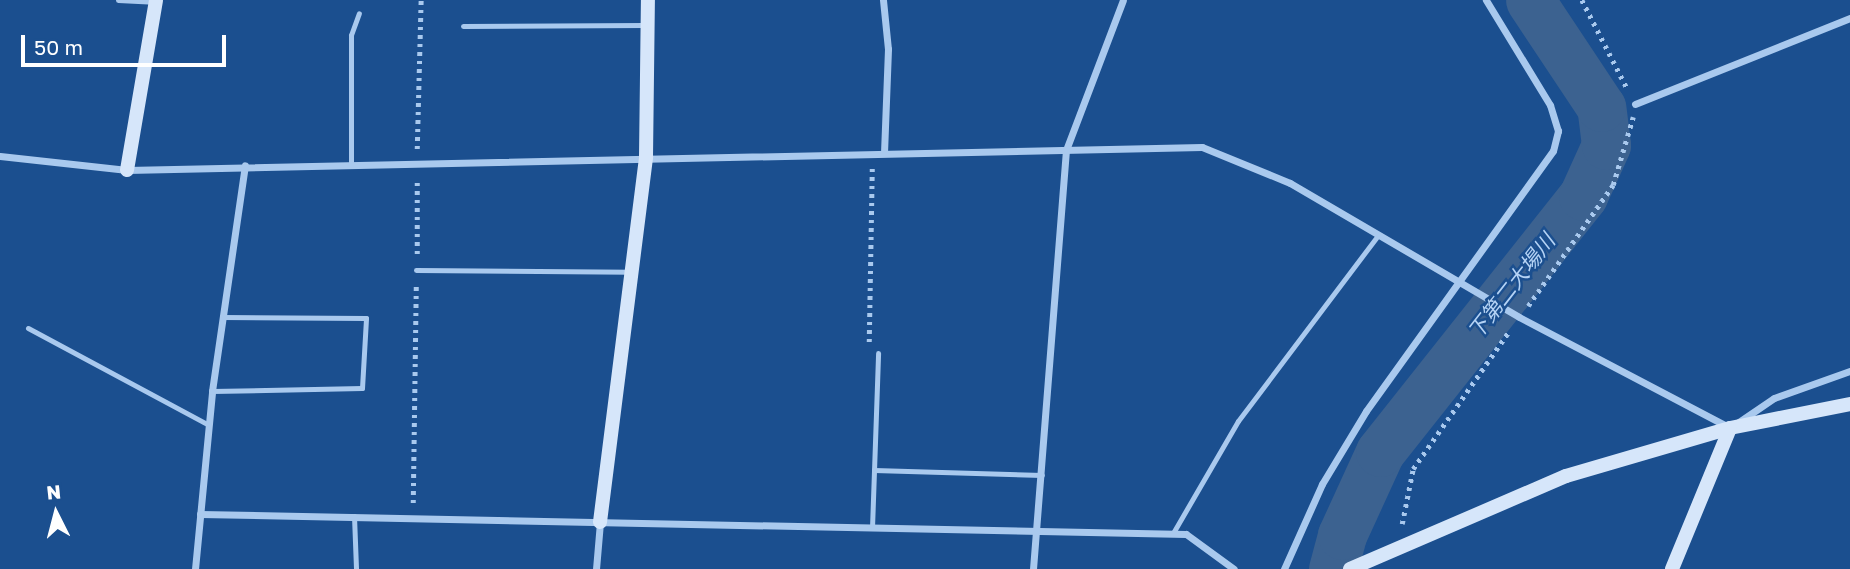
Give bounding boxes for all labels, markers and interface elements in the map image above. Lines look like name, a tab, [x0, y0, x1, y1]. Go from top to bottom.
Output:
scale bar	[24, 21, 229, 65]
text: 50 m	[34, 34, 83, 60]
water label: 下第二大場川	[1462, 229, 1560, 343]
north arrow	[21, 478, 91, 548]
text: N	[45, 479, 62, 504]

